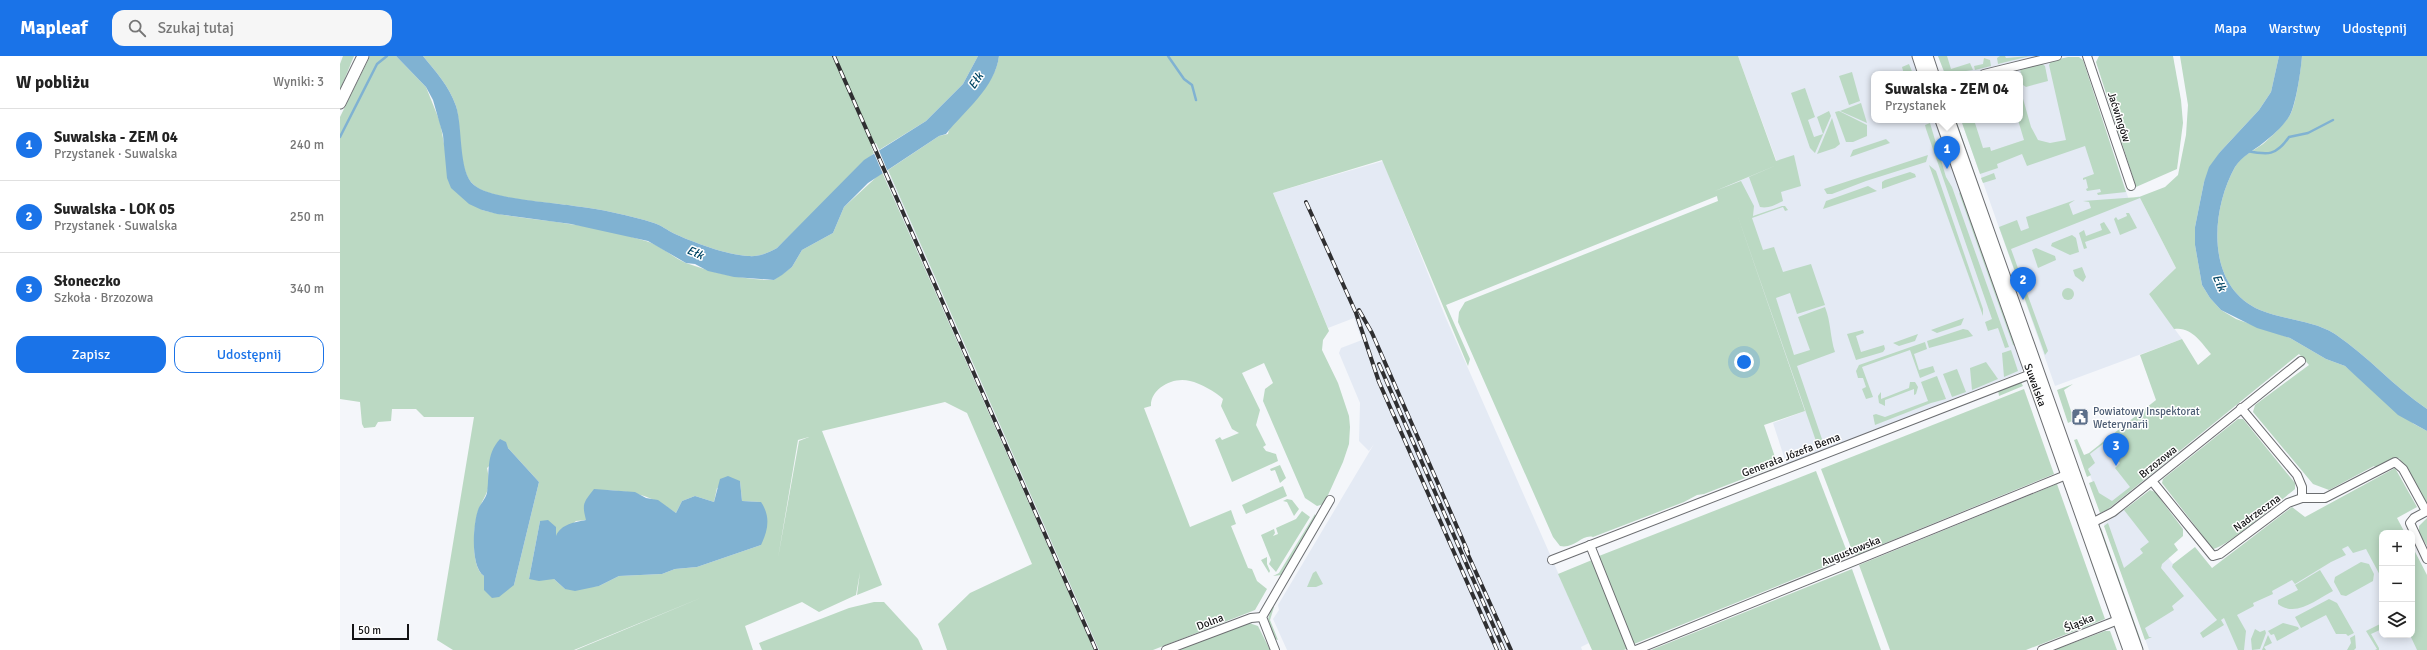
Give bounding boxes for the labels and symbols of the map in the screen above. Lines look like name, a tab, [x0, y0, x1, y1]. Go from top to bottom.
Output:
water label: Ełk	[965, 69, 987, 92]
street label: Jaćwingów	[2105, 90, 2133, 144]
pin: 1	[1934, 136, 1960, 169]
water label: Ełk	[684, 243, 707, 264]
pin: 2	[2010, 267, 2036, 300]
water label: Ełk	[2209, 272, 2230, 295]
your location	[1734, 352, 1754, 372]
street label: Suwalska	[2021, 362, 2049, 409]
place label: Powiatowy Inspektorat Weterynarii	[2093, 405, 2200, 431]
public building icon: Powiatowy Inspektorat Weterynarii	[2070, 407, 2090, 427]
street label: Generała Józefa Bema	[1740, 430, 1842, 480]
pin: 3	[2103, 433, 2129, 466]
street label: Brzozowa	[2137, 443, 2180, 481]
street label: Nadrzeczna	[2231, 491, 2283, 534]
street label: Augustowska	[1820, 533, 1883, 569]
street label: Śląska	[2062, 610, 2096, 635]
street label: Dolna	[1195, 611, 1226, 633]
scale bar	[352, 622, 409, 641]

